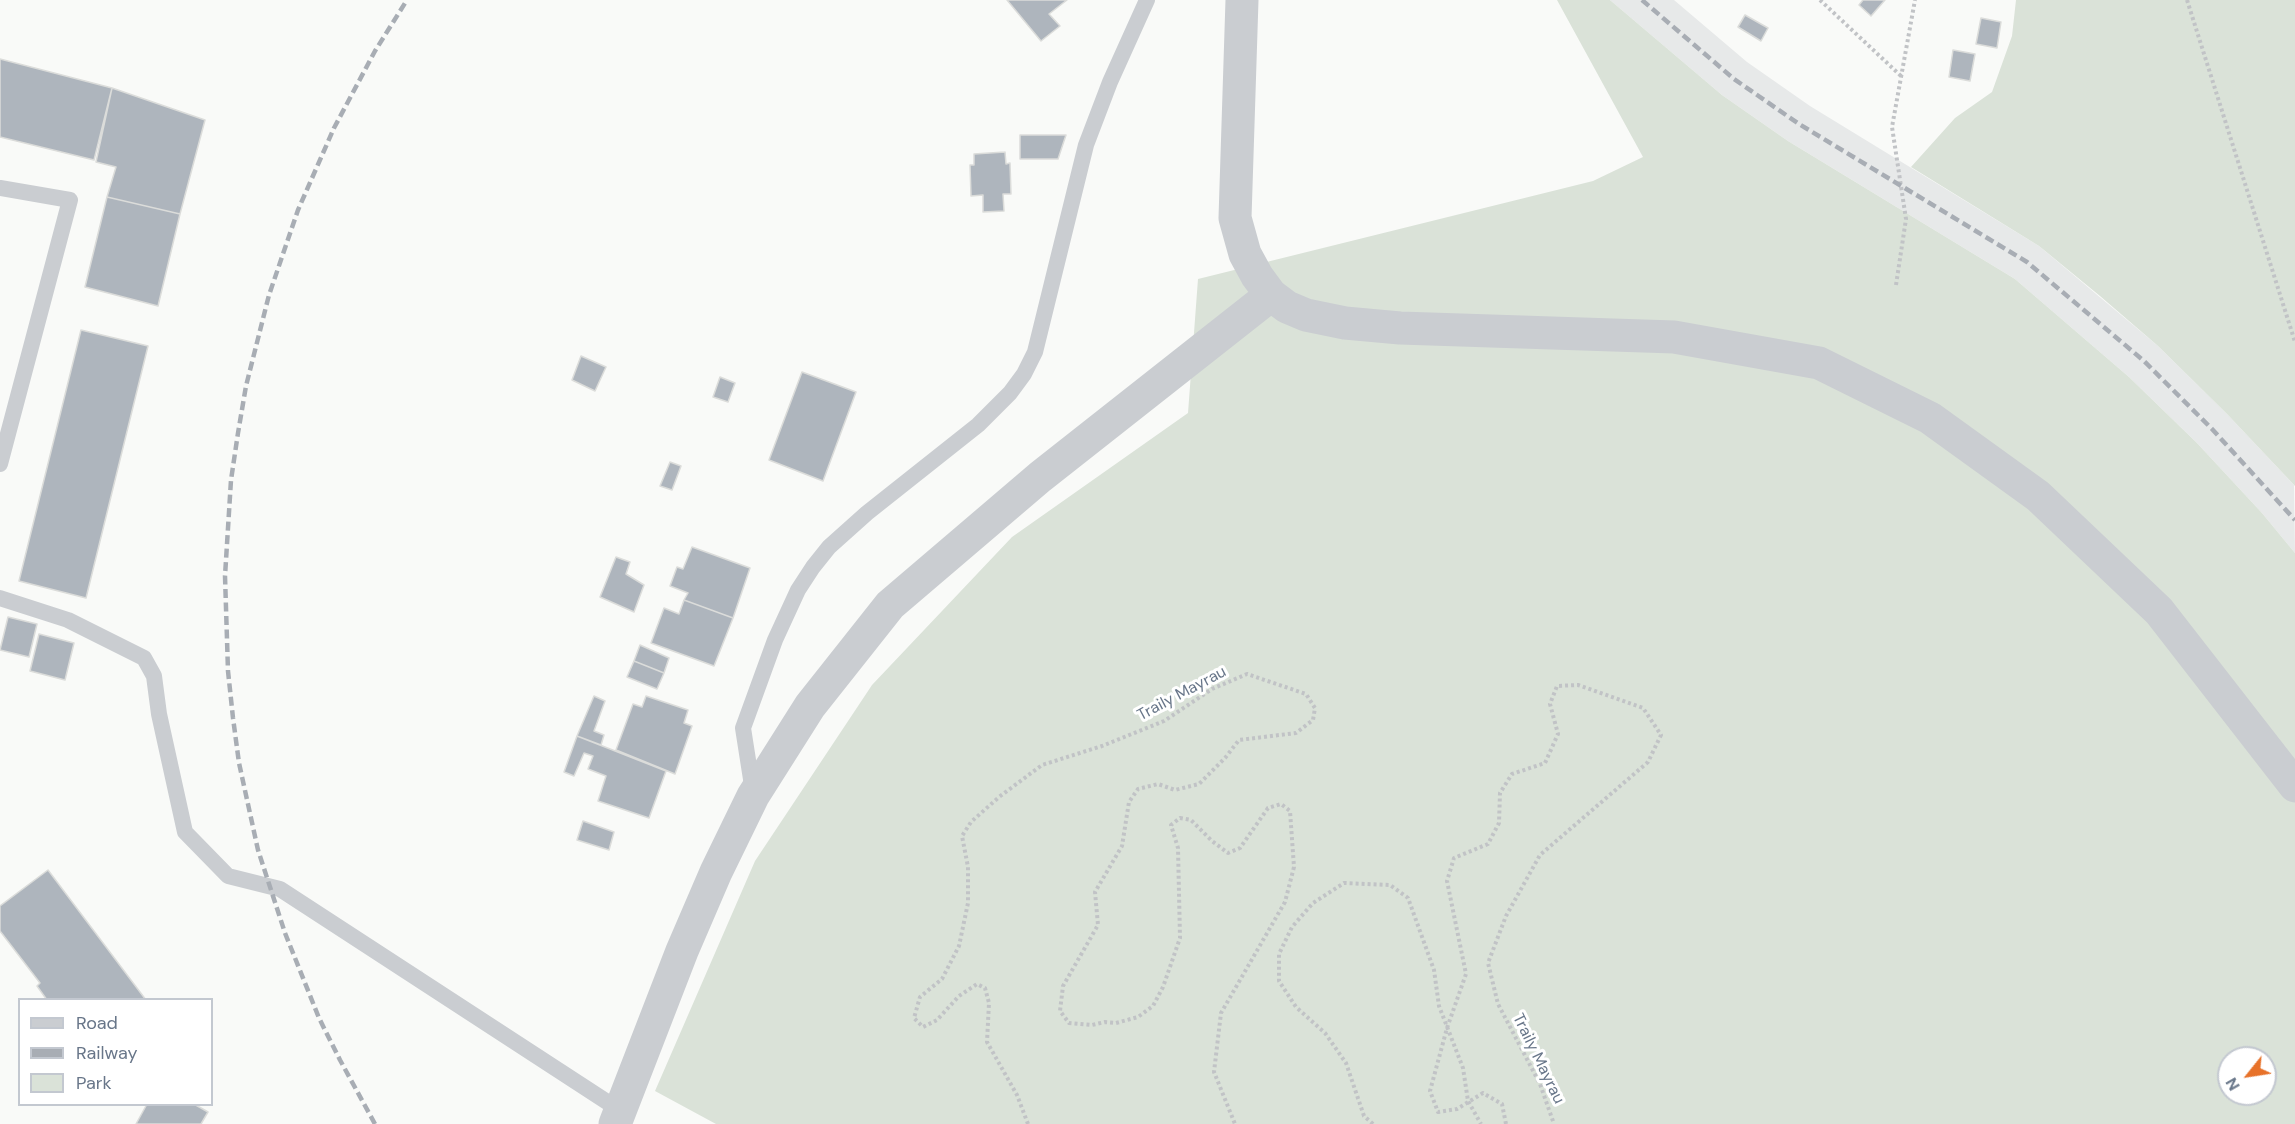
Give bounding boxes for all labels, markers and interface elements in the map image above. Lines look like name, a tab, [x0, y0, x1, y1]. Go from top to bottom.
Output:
street label: Traily Mayrau	[1134, 663, 1230, 725]
legend	[18, 998, 213, 1106]
text: Road	[76, 1011, 118, 1035]
street label: Traily Mayrau	[1508, 1011, 1568, 1107]
text: Railway	[76, 1041, 138, 1065]
north arrow	[2217, 1046, 2277, 1106]
text: Park	[76, 1071, 112, 1095]
text: N	[2221, 1074, 2245, 1095]

